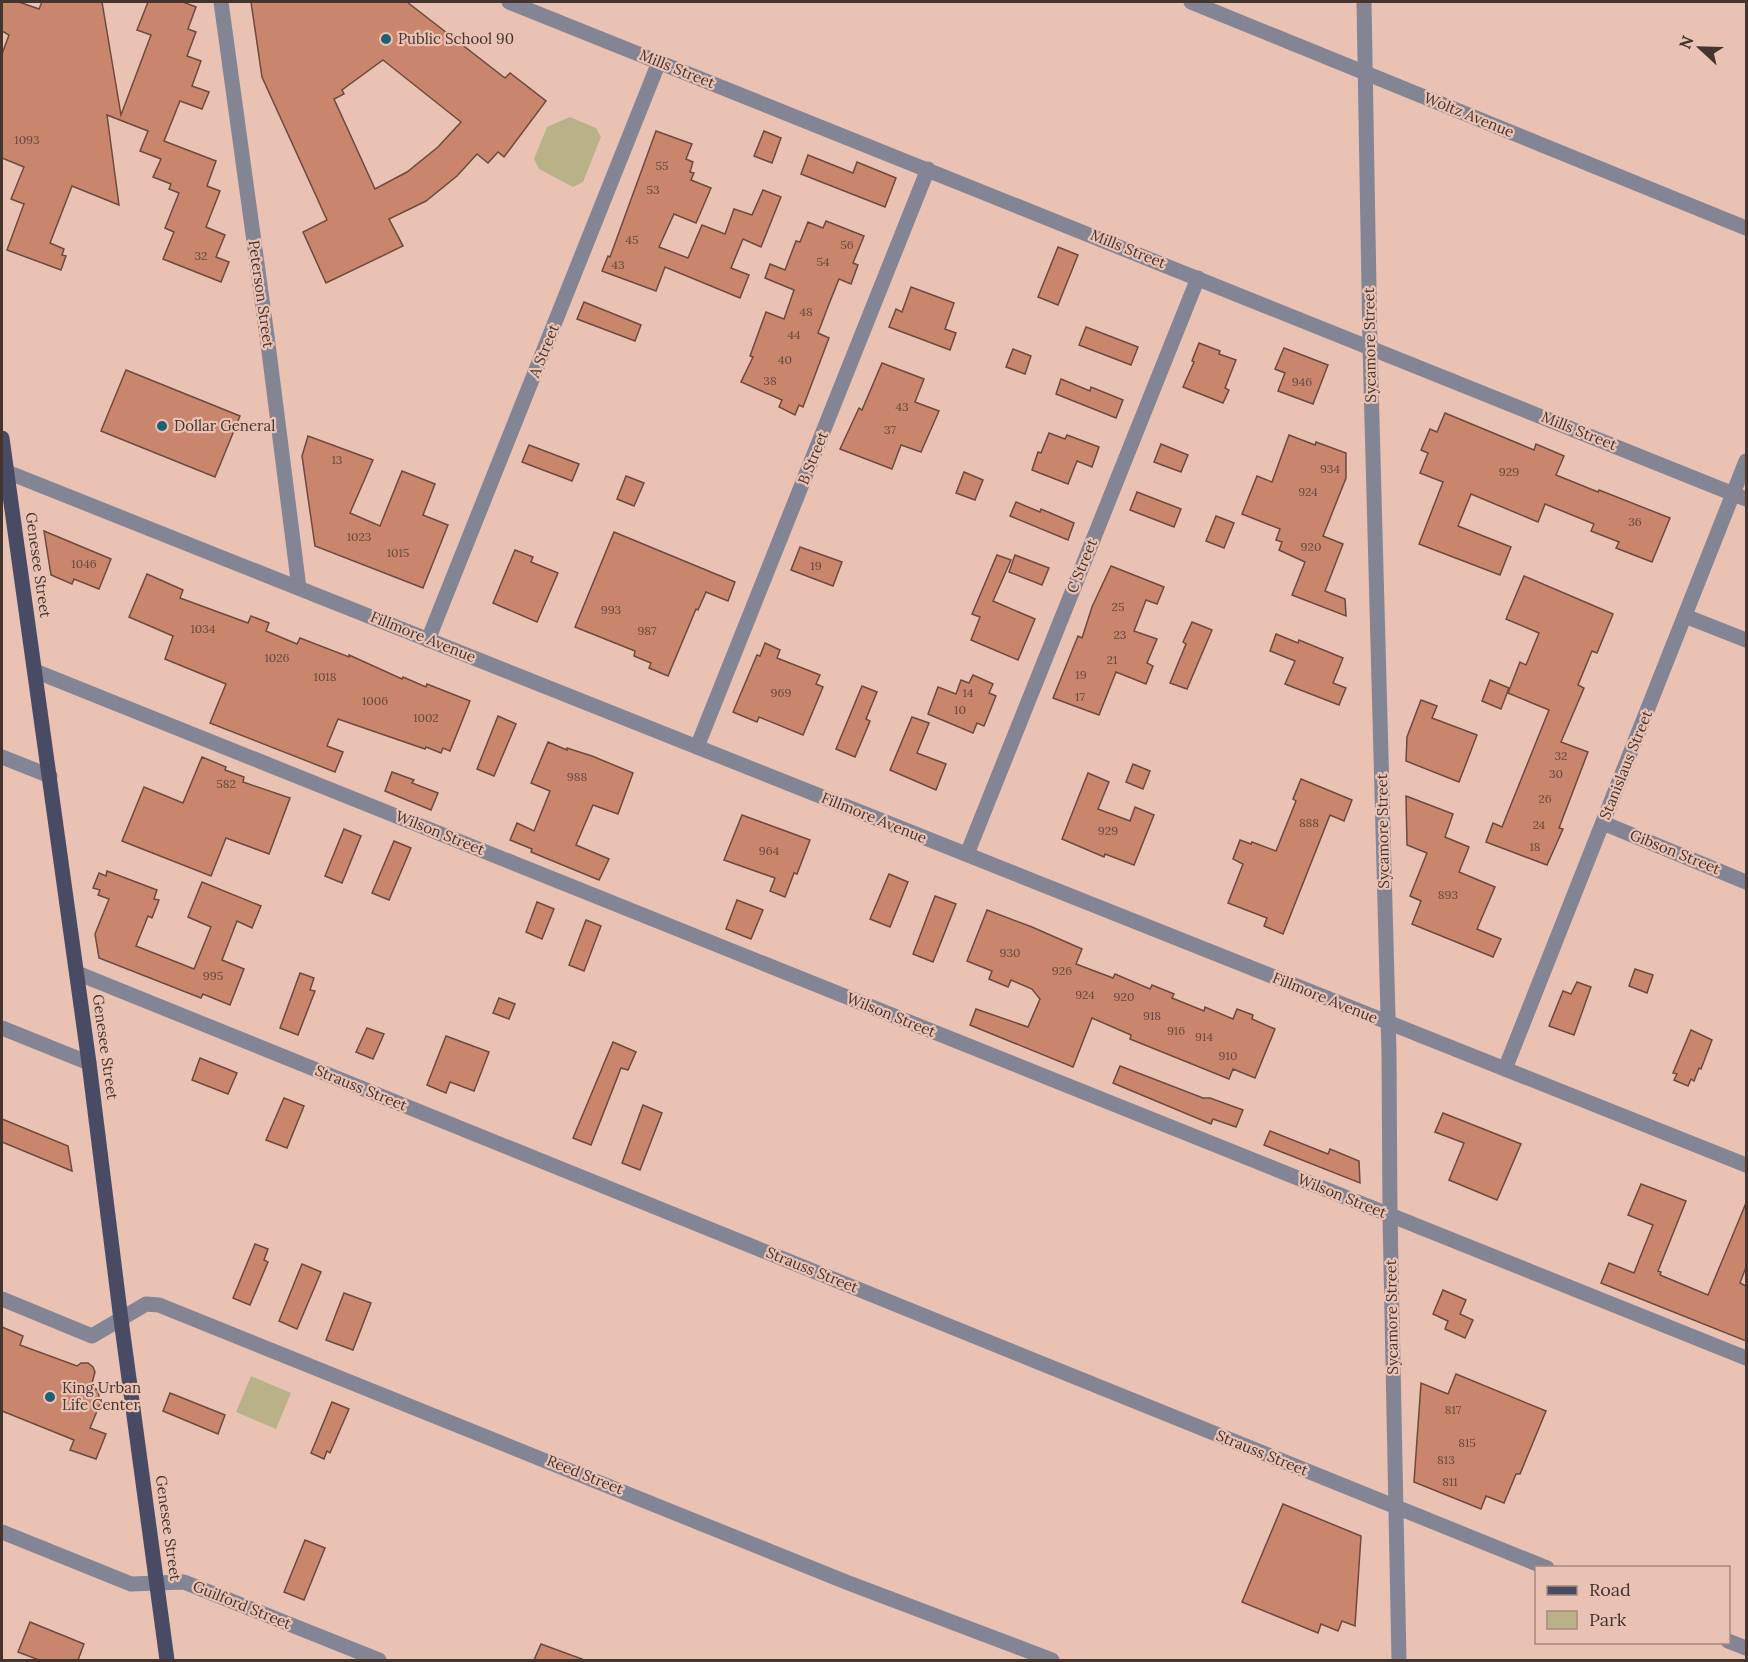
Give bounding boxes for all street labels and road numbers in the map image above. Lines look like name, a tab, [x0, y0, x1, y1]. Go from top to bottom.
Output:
street label: Mills Street	[637, 45, 718, 92]
street label: Woltz Avenue	[1421, 88, 1517, 141]
street label: Mills Street	[1088, 225, 1169, 272]
street label: Peterson Street	[245, 239, 278, 349]
street label: Sycamore Street	[1359, 287, 1380, 403]
street label: A Street	[524, 321, 563, 381]
street label: Mills Street	[1539, 407, 1620, 454]
street label: B Street	[793, 428, 832, 487]
street label: Genesee Street	[22, 511, 55, 619]
street label: C Street	[1062, 536, 1101, 596]
street label: Fillmore Avenue	[368, 607, 479, 666]
street label: Stanislaus Street	[1595, 707, 1656, 822]
street label: Sycamore Street	[1372, 773, 1393, 889]
street label: Fillmore Avenue	[819, 788, 930, 847]
street label: Wilson Street	[393, 806, 488, 859]
street label: Gibson Street	[1627, 825, 1723, 878]
street label: Fillmore Avenue	[1270, 968, 1381, 1027]
street label: Wilson Street	[844, 988, 939, 1041]
street label: Genesee Street	[89, 993, 122, 1101]
street label: Strauss Street	[312, 1060, 410, 1115]
street label: Wilson Street	[1295, 1169, 1390, 1222]
street label: Strauss Street	[763, 1242, 861, 1297]
street label: Sycamore Street	[1381, 1259, 1402, 1375]
street label: Strauss Street	[1213, 1425, 1311, 1480]
street label: Reed Street	[544, 1451, 626, 1499]
street label: Genesee Street	[152, 1474, 185, 1582]
street label: Guilford Street	[190, 1576, 294, 1633]

